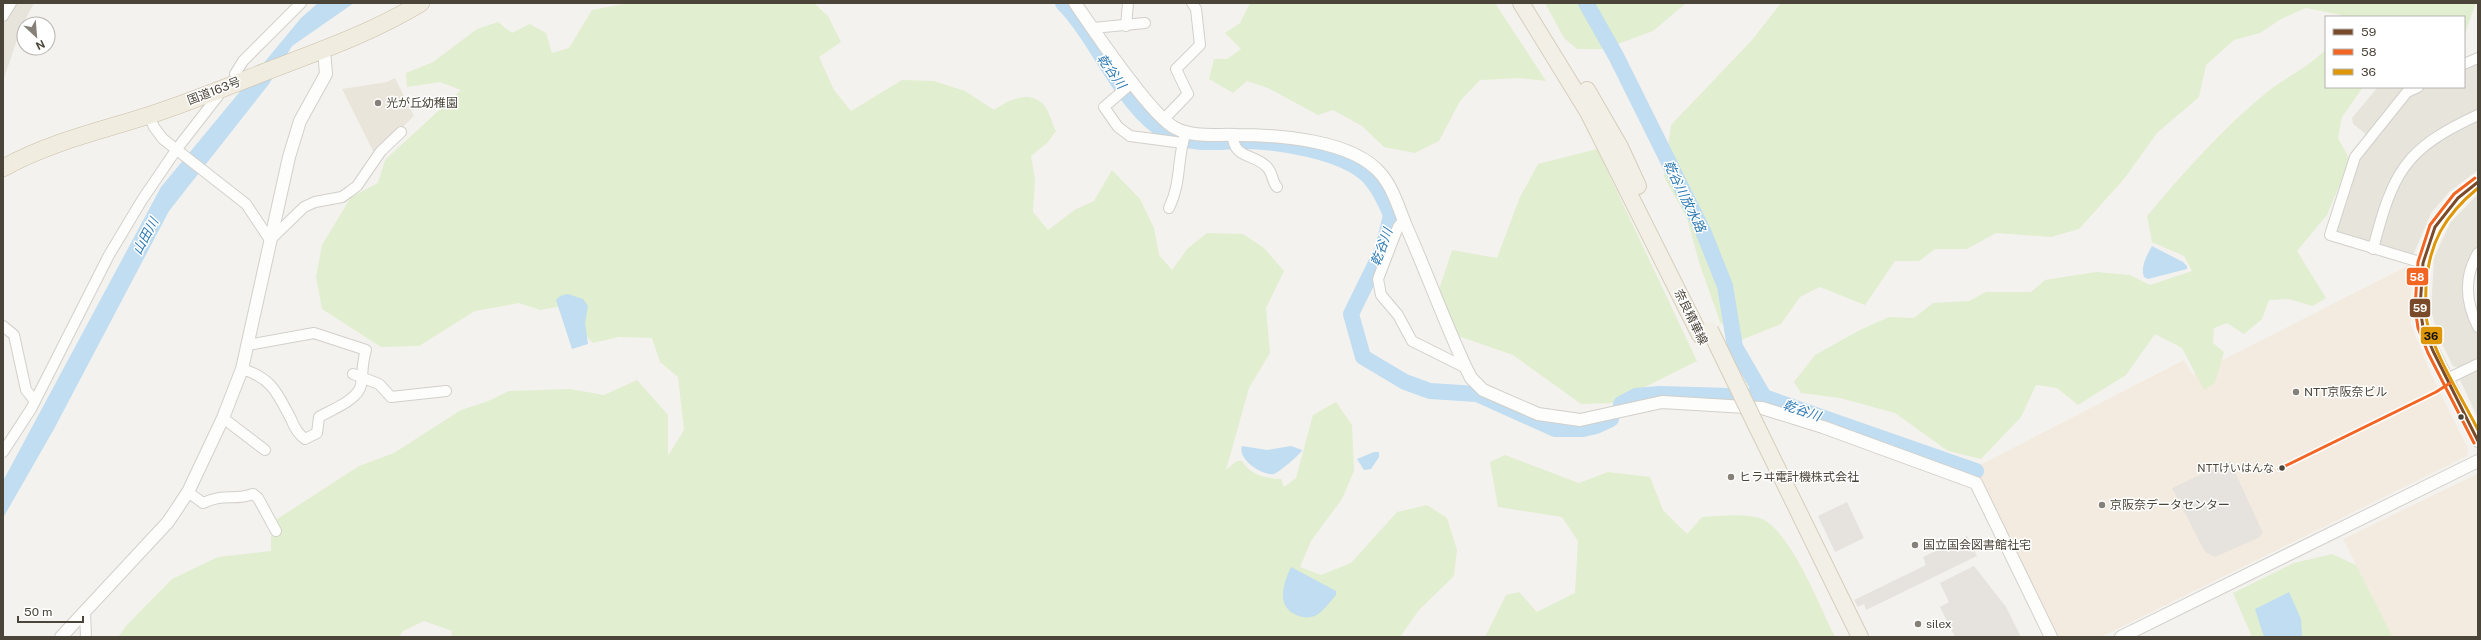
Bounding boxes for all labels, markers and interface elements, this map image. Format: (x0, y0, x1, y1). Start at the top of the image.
north arrow (16, 16, 56, 56)
legend (2325, 16, 2465, 88)
text: 59 (2361, 25, 2376, 39)
text: N (34, 38, 47, 52)
text: 58 (2361, 45, 2377, 59)
water label: 乾谷川 (1094, 51, 1130, 93)
text: 36 (2361, 65, 2376, 79)
street label: 国道163号 (185, 74, 243, 108)
place label: 光が丘幼稚園 (386, 96, 458, 110)
marker: 光が丘幼稚園 (373, 98, 383, 108)
water label: 乾谷川放水路 (1661, 158, 1709, 235)
water label: 山田川 (130, 214, 162, 257)
water label: 乾谷川 (1368, 224, 1396, 268)
line badge: 58 (2406, 267, 2429, 286)
text: 58 (2410, 271, 2424, 283)
street label: 奈良精華線 (1672, 287, 1710, 347)
line badge: 59 (2409, 298, 2431, 318)
text: 59 (2413, 302, 2427, 314)
line badge: 36 (2420, 326, 2443, 345)
text: 36 (2424, 330, 2438, 342)
place label: NTT京阪奈ビル (2304, 385, 2388, 399)
marker: NTT京阪奈ビル (2291, 387, 2301, 397)
water label: 乾谷川 (1781, 397, 1825, 425)
unlabelled marker (2456, 412, 2466, 422)
place label: NTTけいはんな (2197, 462, 2274, 474)
marker: NTTけいはんな (2277, 463, 2287, 473)
place label: ヒラヰ電計機株式会社 (1739, 470, 1859, 484)
marker: ヒラヰ電計機株式会社 (1726, 472, 1736, 482)
place label: 京阪奈データセンター (2110, 498, 2230, 512)
marker: 京阪奈データセンター (2097, 500, 2107, 510)
place label: 国立国会図書館社宅 (1923, 538, 2031, 552)
marker: 国立国会図書館社宅 (1910, 540, 1920, 550)
scale bar (18, 598, 83, 624)
text: 50 m (24, 605, 52, 619)
place label: silex (1926, 617, 1952, 631)
marker: silex (1913, 619, 1923, 629)

